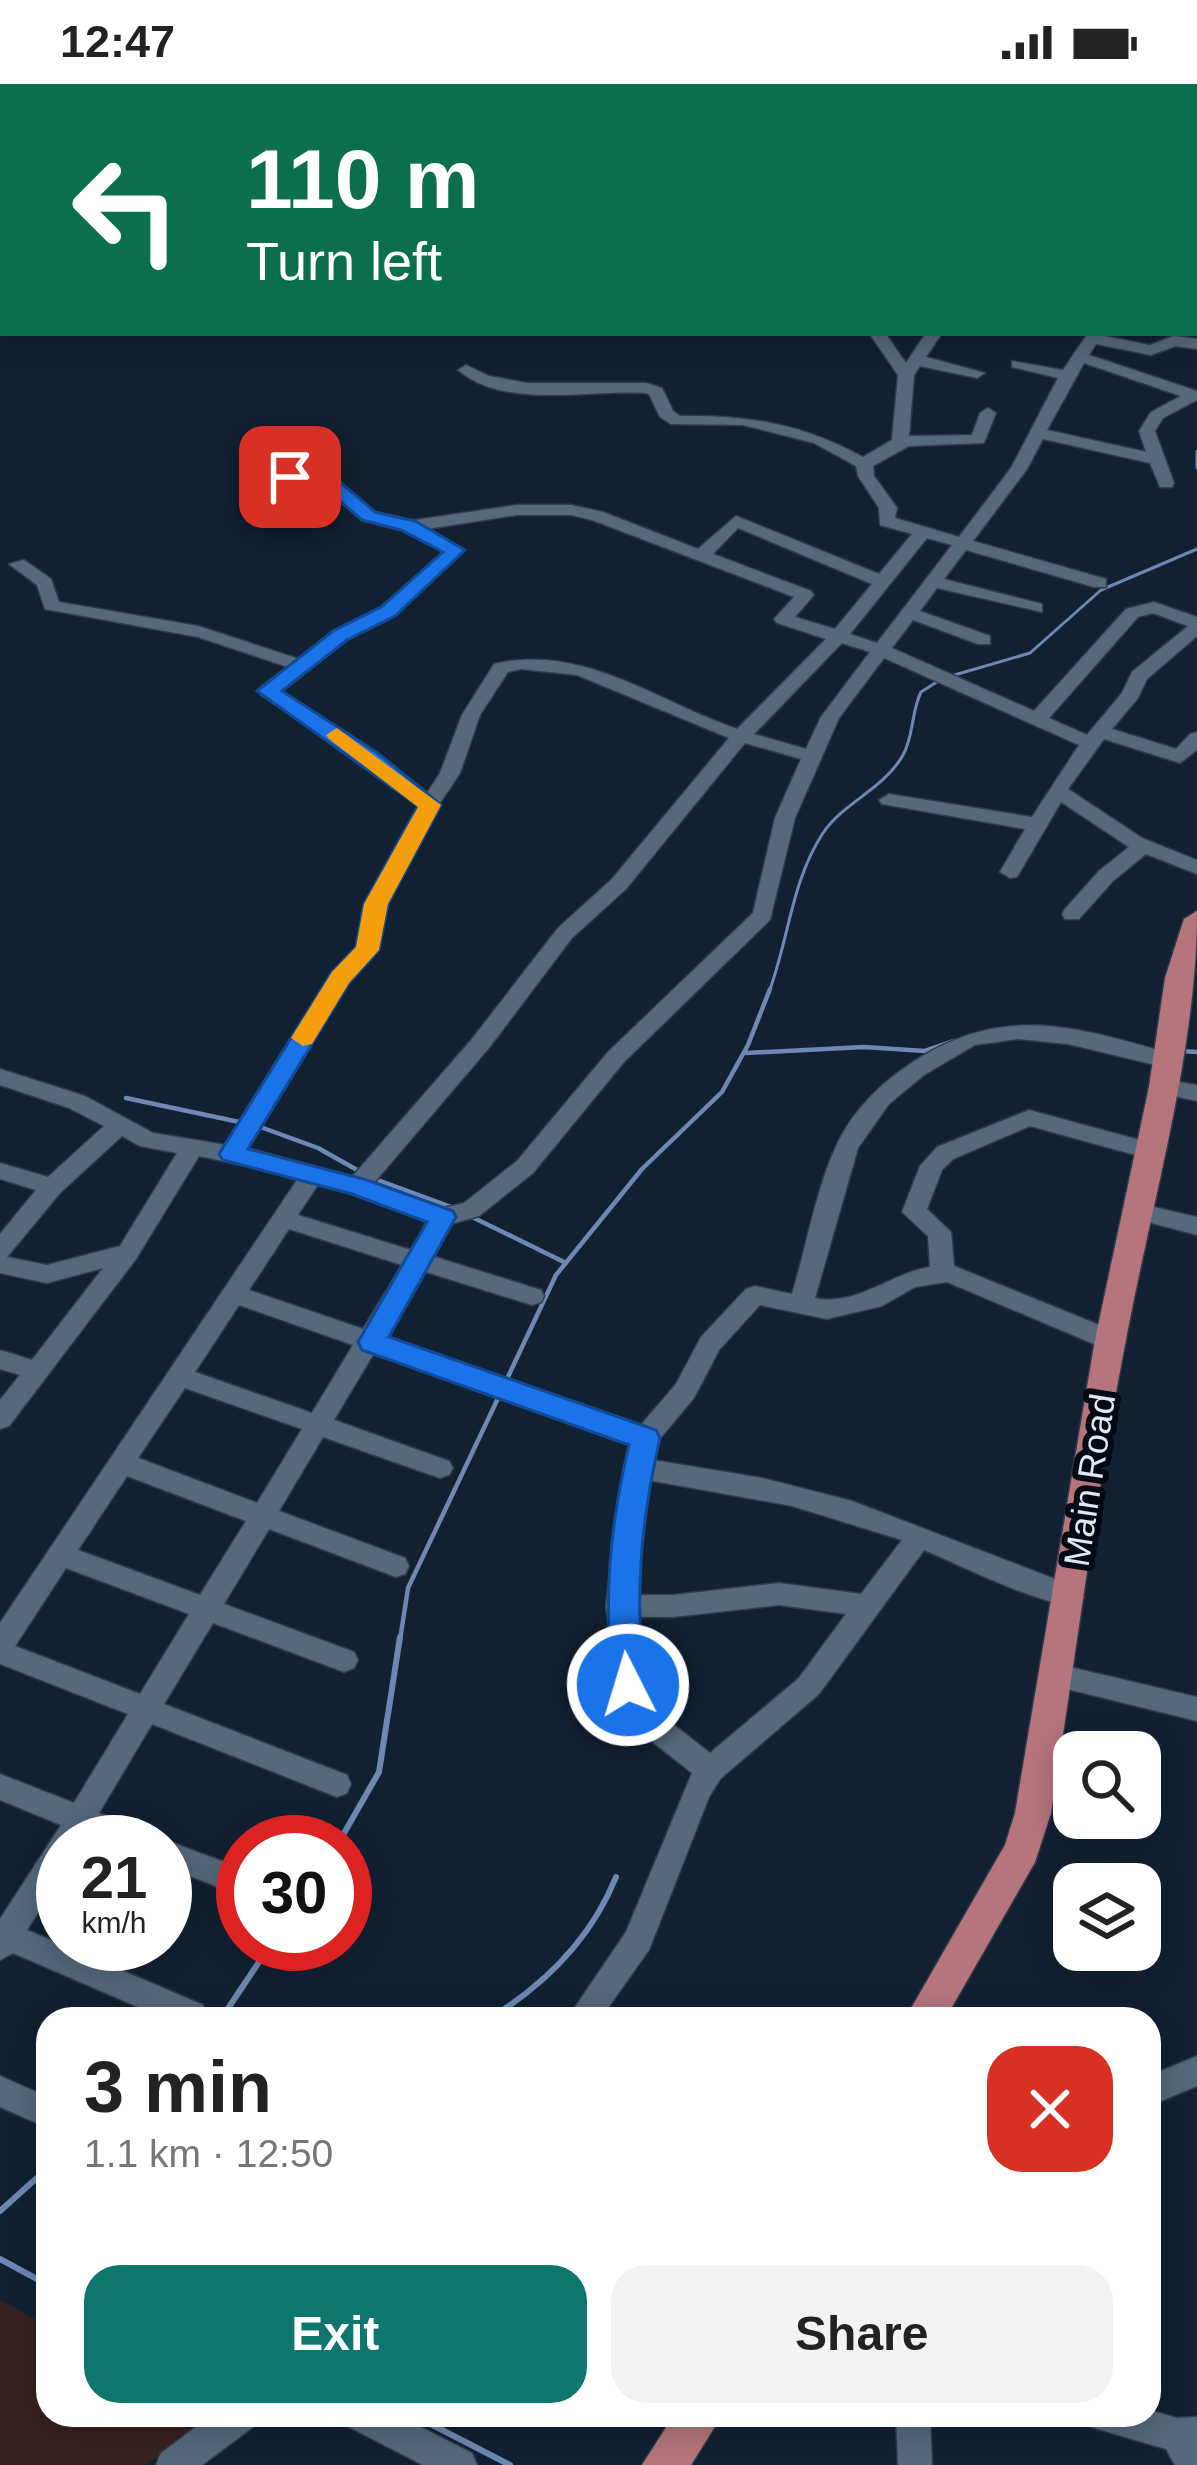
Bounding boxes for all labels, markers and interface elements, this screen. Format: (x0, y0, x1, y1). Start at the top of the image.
text: 12:47 (60, 16, 175, 67)
icon: left (48, 132, 204, 288)
text: 110 m (246, 132, 480, 226)
text: Turn left (246, 231, 442, 291)
pin (239, 426, 341, 528)
icon: arrive (257, 444, 323, 510)
street label: Main Road (1056, 1391, 1123, 1569)
position arrow (565, 1622, 691, 1748)
map controls (1053, 1731, 1161, 1971)
button: search (1053, 1731, 1161, 1839)
speed limit sign: 30 (216, 1815, 372, 1971)
text: 21 (81, 1844, 147, 1911)
button: layers (1053, 1863, 1161, 1971)
text: km/h (81, 1906, 147, 1939)
button: close (987, 2046, 1113, 2172)
text: 3 min (84, 2047, 272, 2127)
text: 1.1 km · 12:50 (84, 2132, 333, 2175)
button: Exit (84, 2265, 587, 2403)
button: Share (611, 2265, 1113, 2403)

